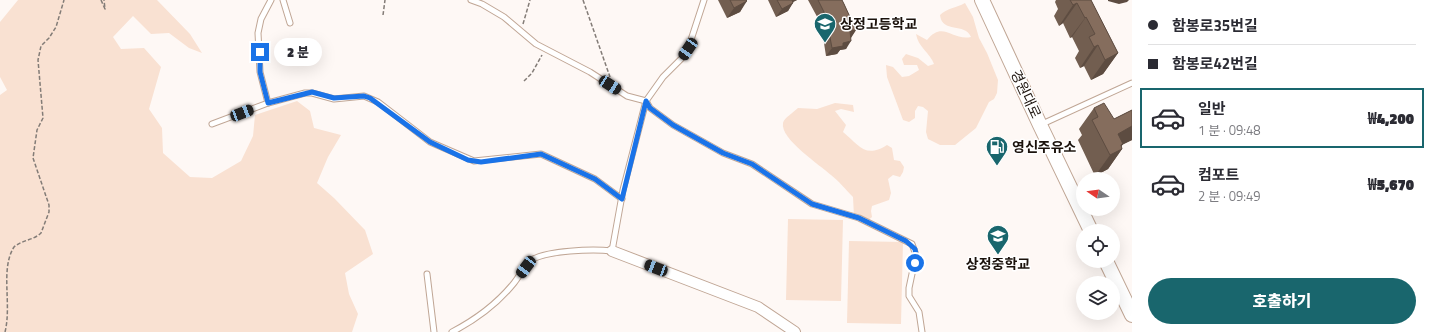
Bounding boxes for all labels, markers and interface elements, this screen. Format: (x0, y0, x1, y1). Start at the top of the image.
school or university icon: 상정고등학교 (812, 11, 838, 44)
place label: 상정고등학교 (840, 13, 917, 34)
text: 함봉로35번길 (1172, 14, 1258, 37)
car (676, 36, 700, 62)
callout: 2 분 (274, 38, 322, 66)
text: 2 분 (287, 42, 309, 62)
route end (251, 43, 269, 61)
text: 함봉로42번길 (1172, 52, 1258, 75)
street label: 경원대로 (1006, 66, 1047, 122)
car (597, 73, 623, 97)
text: 일반 (1198, 97, 1226, 120)
icon: car (1150, 100, 1186, 136)
car (229, 103, 255, 123)
text: ₩4,200 (1368, 107, 1414, 130)
text: 1 분 · 09:48 (1198, 120, 1261, 140)
fuel station icon: 영신주유소 (984, 134, 1010, 167)
place label: 영신주유소 (1012, 136, 1077, 157)
text: 컴포트 (1198, 163, 1239, 186)
icon: car (1150, 166, 1186, 202)
north arrow (1076, 172, 1120, 216)
map controls (1076, 172, 1120, 320)
text: ₩5,670 (1368, 173, 1414, 196)
text: 2 분 · 09:49 (1198, 186, 1261, 206)
school or university icon: 상정중학교 (985, 223, 1011, 256)
button: locate (1076, 224, 1120, 268)
place label: 상정중학교 (966, 253, 1030, 274)
car (514, 254, 538, 280)
route start (906, 254, 924, 272)
car (643, 258, 669, 278)
button: layers (1076, 276, 1120, 320)
button: 호출하기 (1148, 278, 1416, 324)

